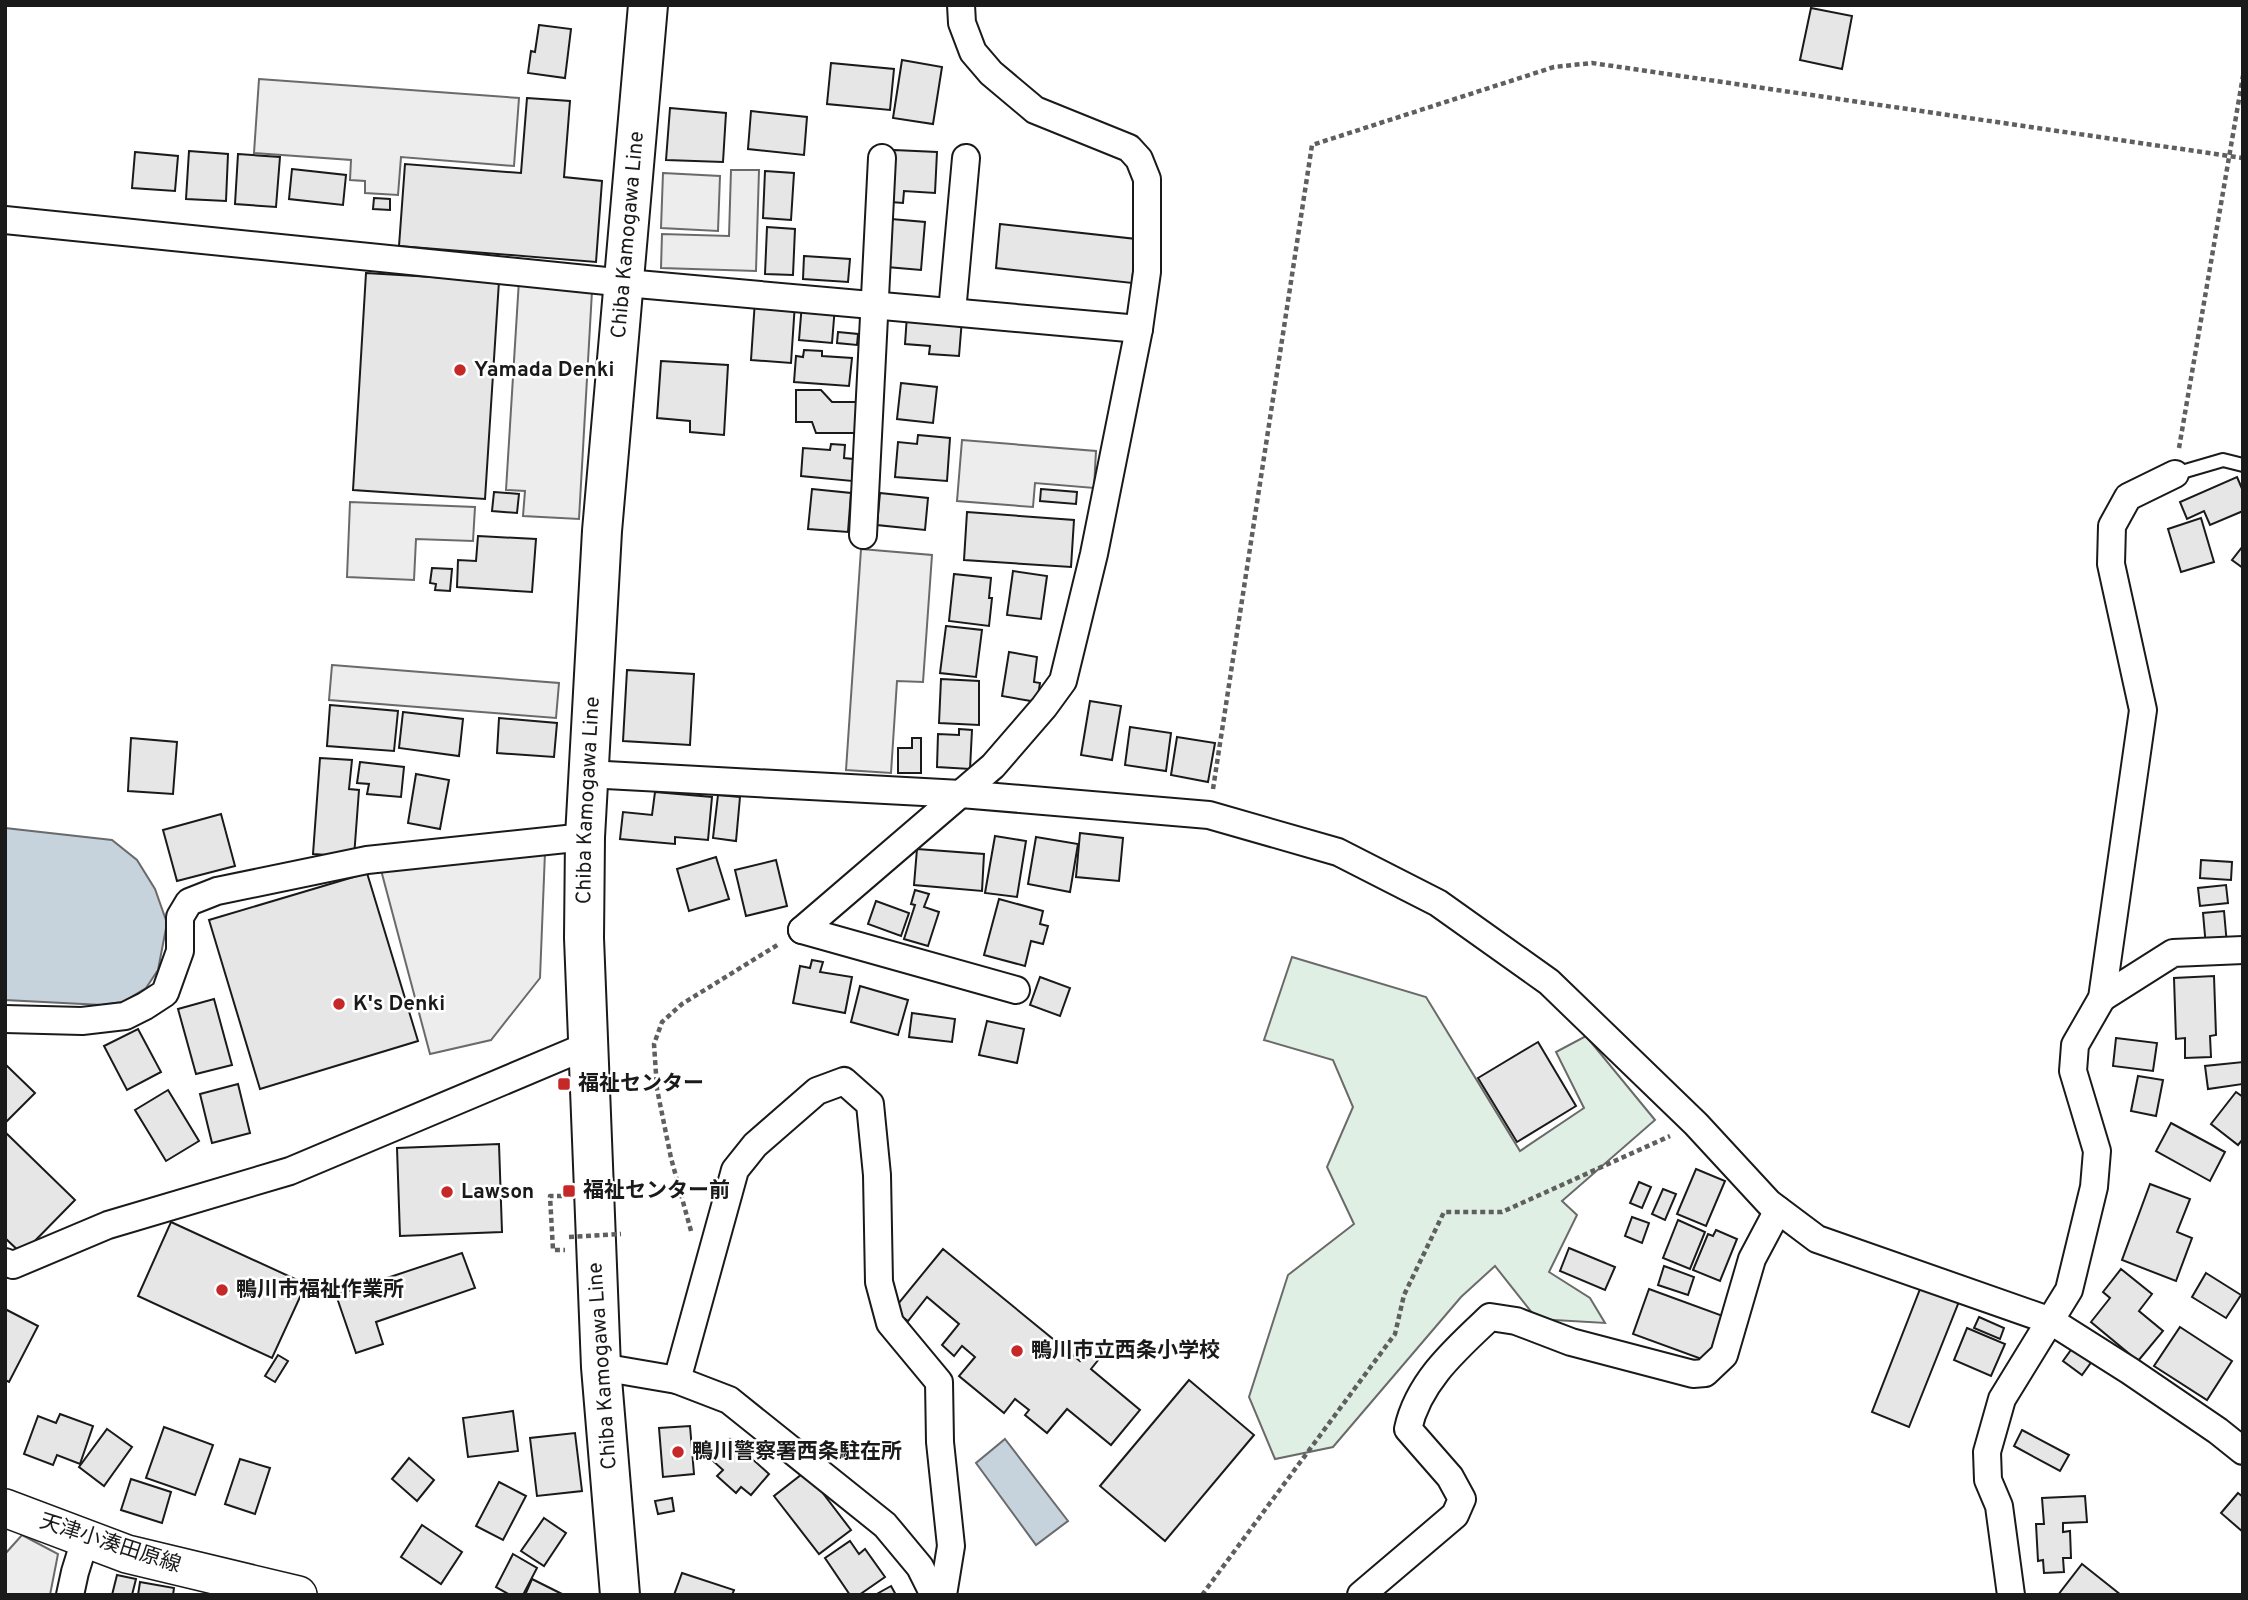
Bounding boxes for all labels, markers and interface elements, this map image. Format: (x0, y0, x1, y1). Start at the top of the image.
street label: Chiba Kamogawa Line (605, 130, 650, 340)
place label: Yamada Denki (474, 357, 614, 384)
marker: Yamada Denki (452, 362, 468, 378)
street label: Chiba Kamogawa Line (571, 696, 606, 904)
place label: K's Denki (353, 991, 445, 1018)
marker: K's Denki (331, 996, 347, 1012)
place label: 福祉センター (578, 1071, 704, 1098)
marker: 福祉センター (556, 1076, 572, 1092)
place label: 福祉センター前 (583, 1178, 730, 1205)
place label: Lawson (461, 1179, 534, 1206)
marker: 福祉センター前 (561, 1183, 577, 1199)
marker: Lawson (439, 1184, 455, 1200)
street label: Chiba Kamogawa Line (582, 1261, 624, 1471)
place label: 鴨川市福祉作業所 (236, 1277, 404, 1304)
marker: 鴨川市福祉作業所 (214, 1282, 230, 1298)
place label: 鴨川市立西条小学校 (1031, 1338, 1220, 1365)
marker: 鴨川市立西条小学校 (1009, 1343, 1025, 1359)
place label: 鴨川警察署西条駐在所 (692, 1439, 902, 1466)
marker: 鴨川警察署西条駐在所 (670, 1444, 686, 1460)
street label: 天津小湊田原線 (36, 1508, 184, 1580)

